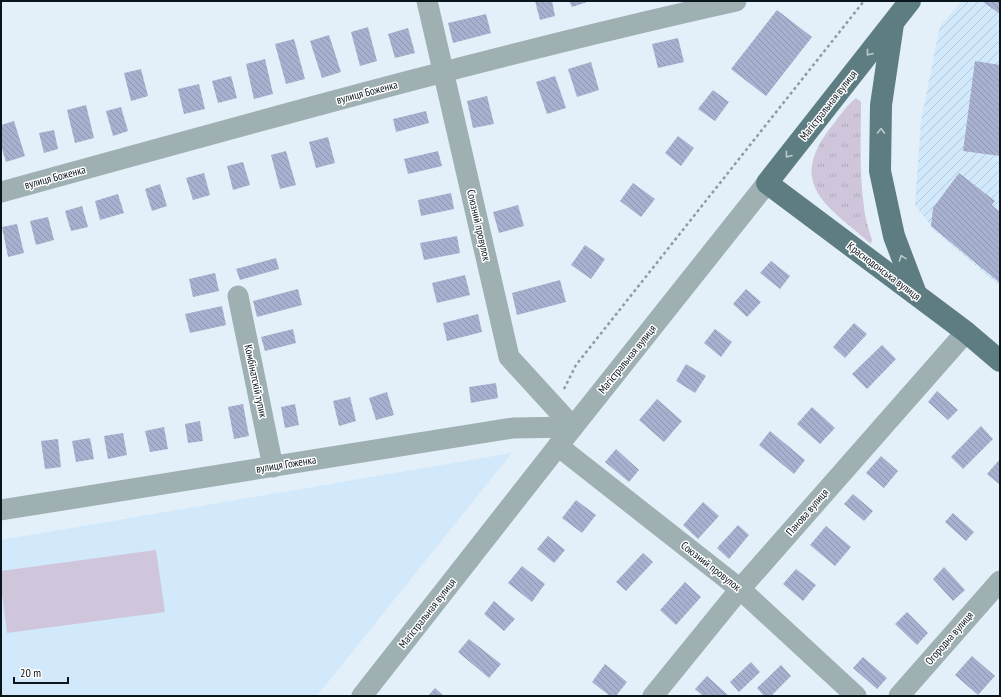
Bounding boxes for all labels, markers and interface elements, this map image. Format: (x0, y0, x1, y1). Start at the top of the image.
one-way arrow (866, 49, 873, 56)
street label: Магістральная вулиця (796, 67, 860, 143)
street label: вулиця Боженка (335, 77, 399, 107)
one-way arrow (877, 128, 885, 134)
one-way arrow (786, 151, 793, 158)
street label: вулиця Боженка (23, 162, 87, 192)
street label: Союзний провулок (464, 188, 494, 263)
street label: Краснодонська вулиця (845, 239, 923, 303)
one-way arrow (898, 254, 907, 261)
street label: Магістральная вулиця (595, 322, 659, 396)
street label: Комбінатскій тупик (241, 343, 271, 420)
street label: вулиця Гоженка (255, 452, 317, 476)
street label: Панова вулиця (783, 486, 831, 538)
street label: Союзний провулок (678, 538, 745, 594)
street label: Магістральная вулиця (395, 575, 459, 651)
street label: Огородна вулиця (922, 608, 976, 668)
scale bar (14, 659, 68, 685)
text: 20 m (20, 665, 41, 680)

